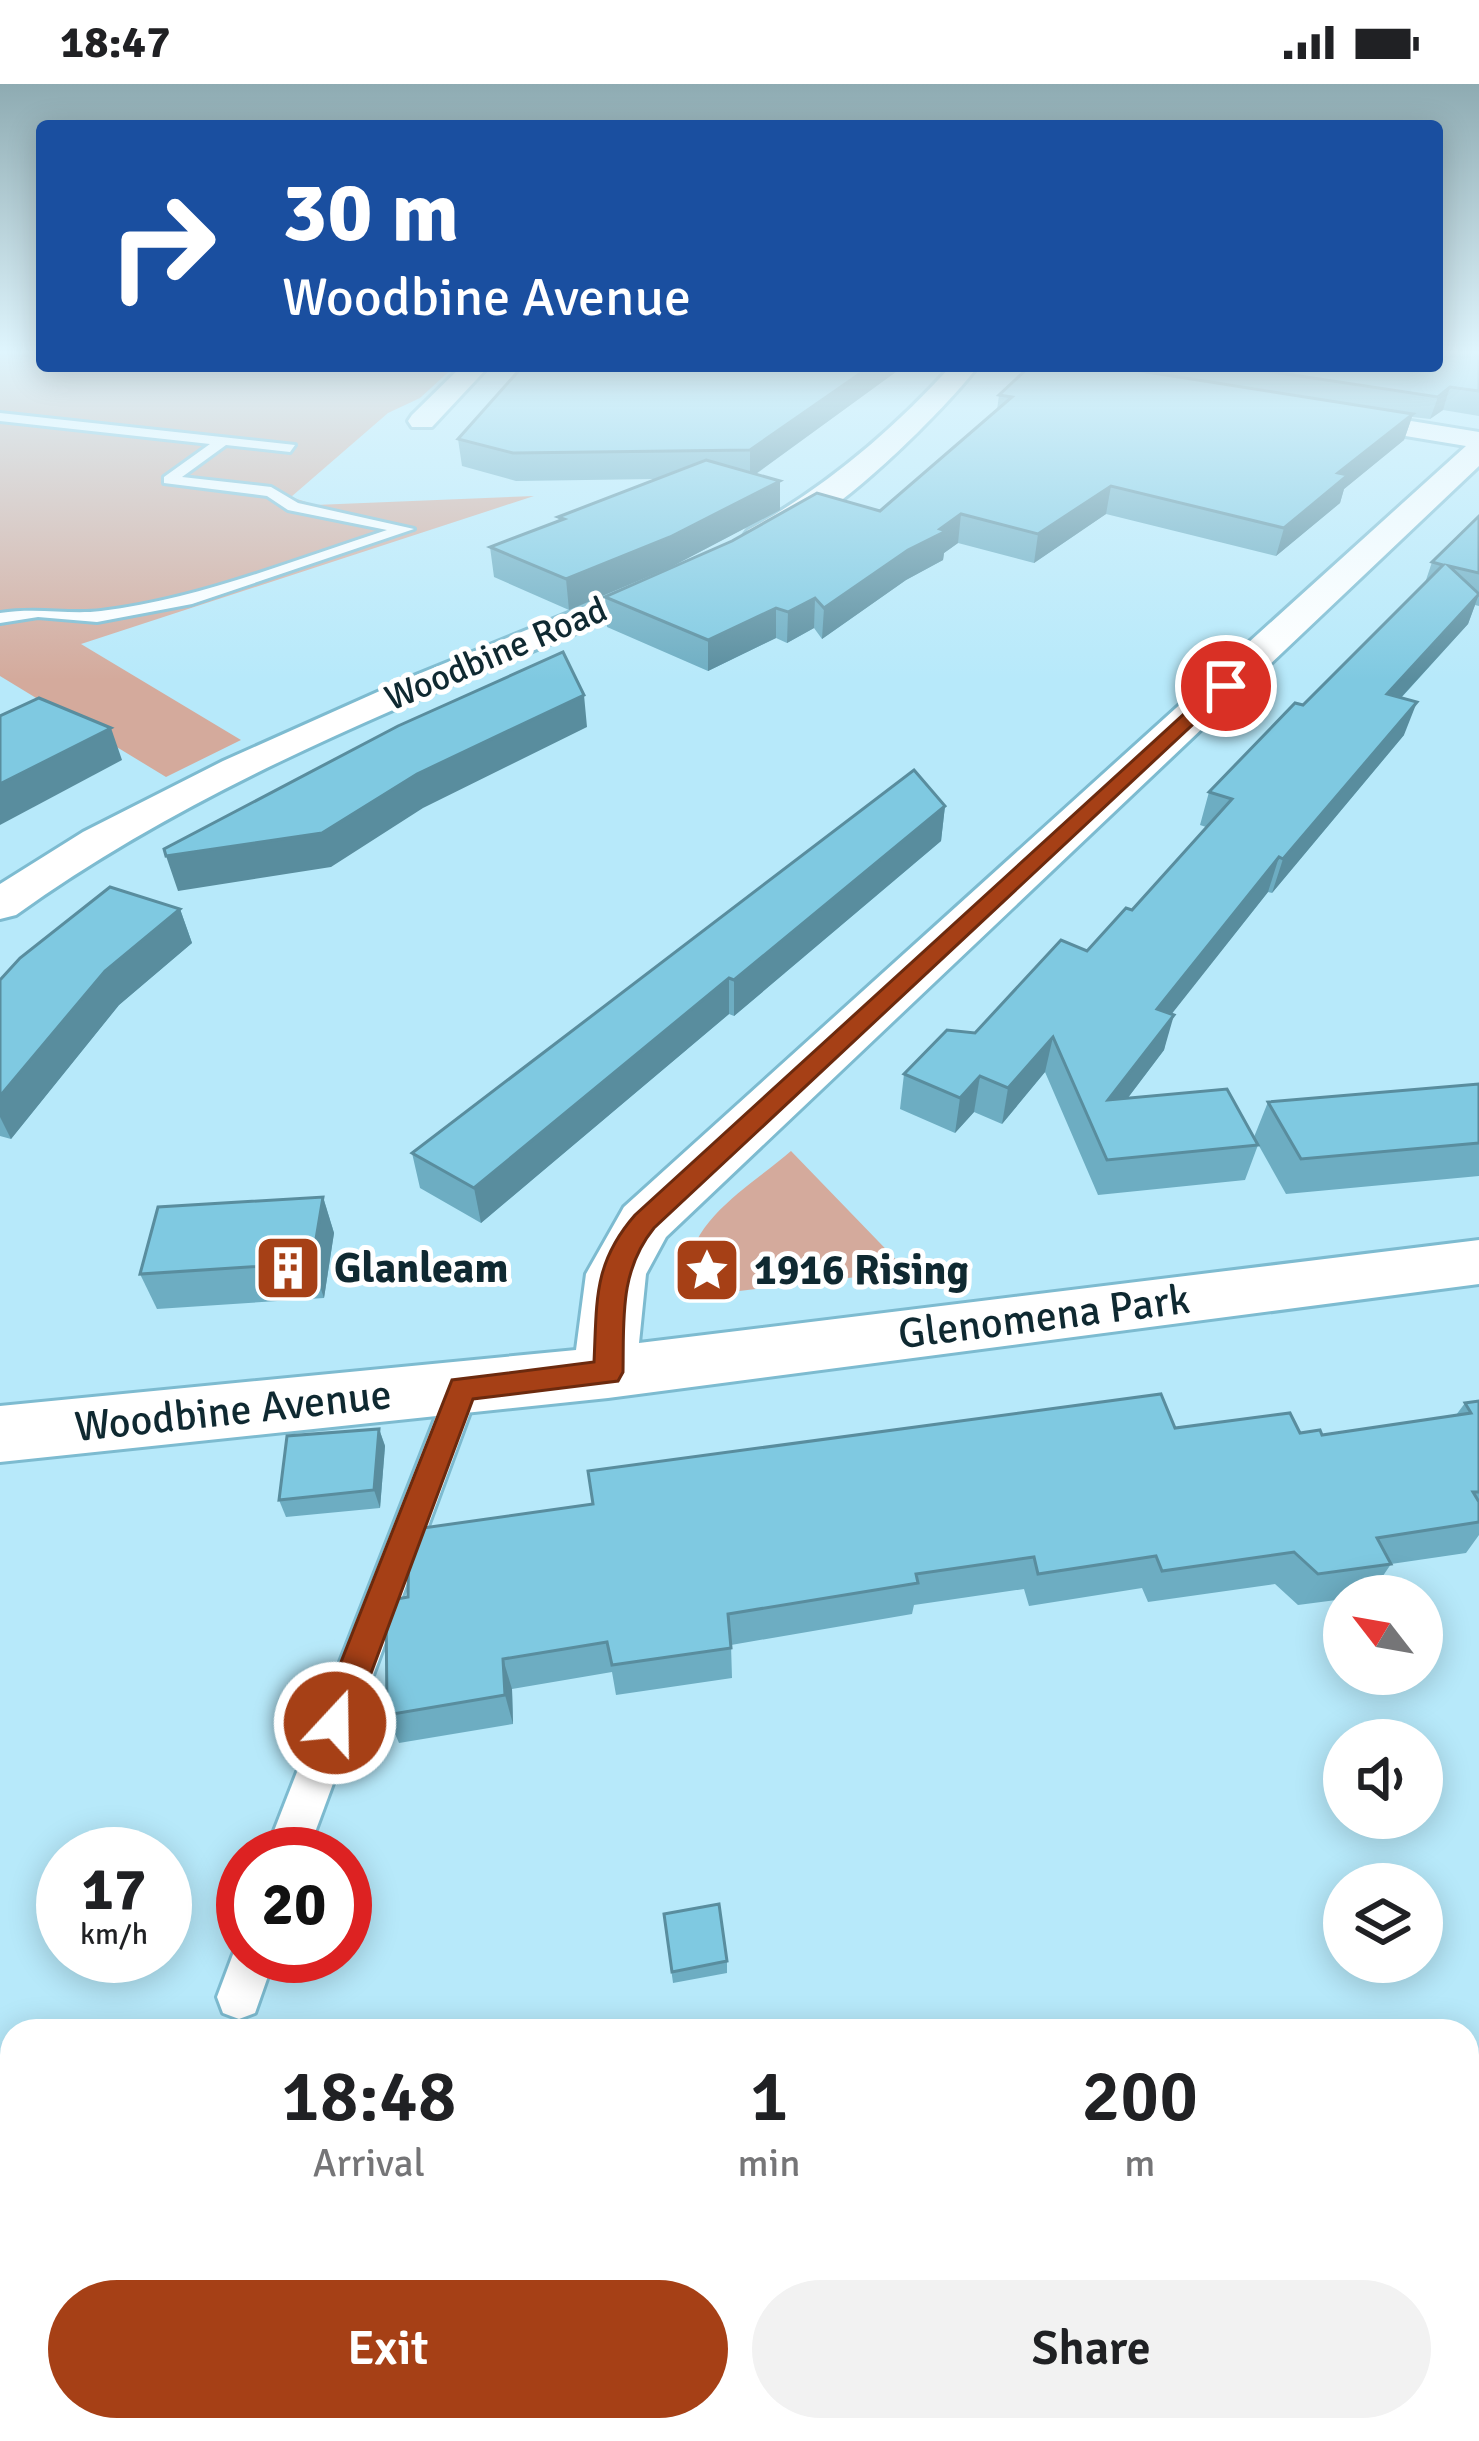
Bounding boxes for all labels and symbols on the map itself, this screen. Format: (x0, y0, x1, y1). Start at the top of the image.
street label: Woodbine Road (378, 587, 614, 721)
pin (1175, 635, 1277, 737)
building icon: Glanleam (253, 1233, 323, 1303)
place icon: 1916 Rising (672, 1235, 742, 1305)
place label: Glanleam (334, 1243, 508, 1294)
place label: 1916 Rising (754, 1245, 969, 1296)
street label: Glenomena Park (895, 1274, 1193, 1360)
street label: Woodbine Avenue (72, 1369, 394, 1453)
north arrow (1323, 1575, 1443, 1695)
position arrow (272, 1660, 398, 1786)
speed limit sign: 20 (216, 1827, 372, 1983)

